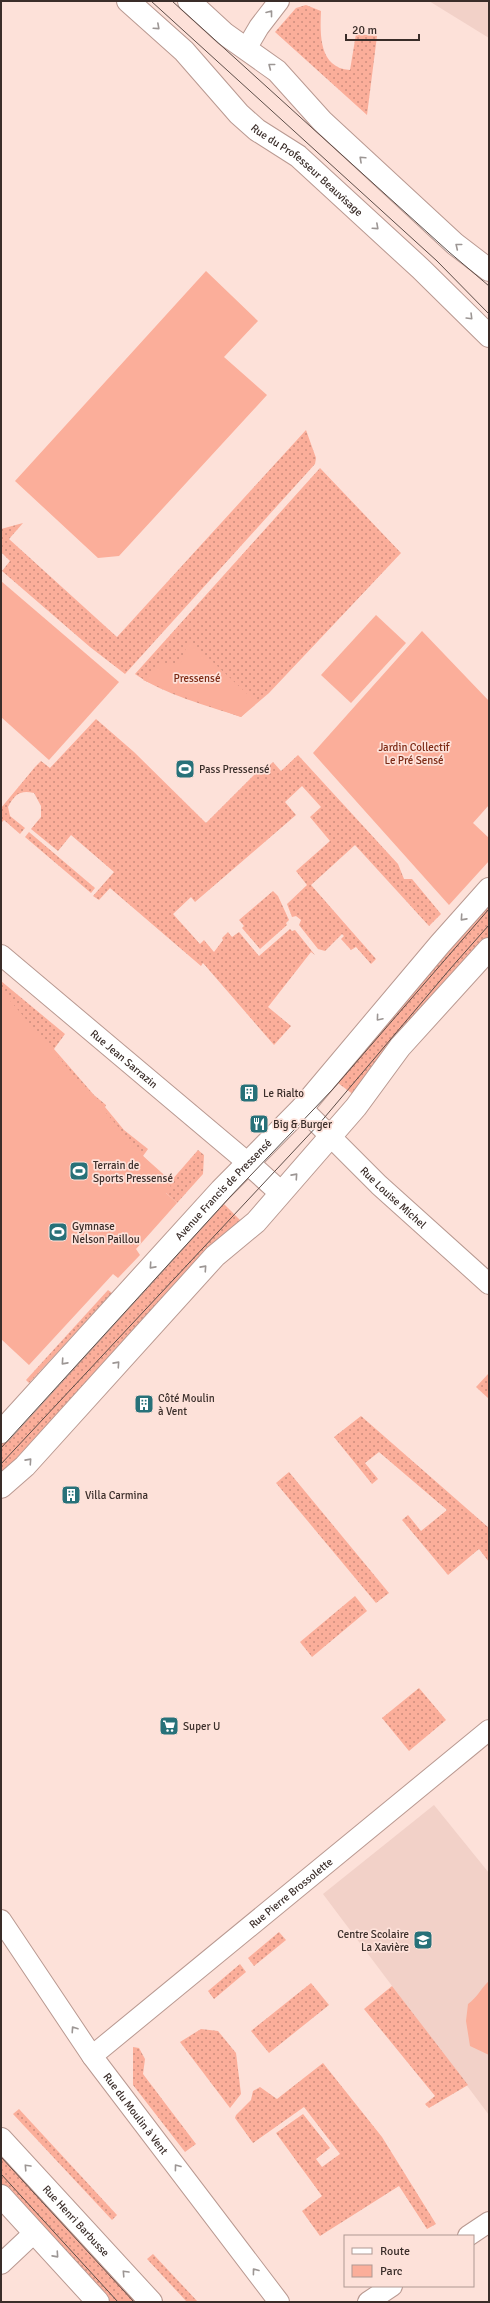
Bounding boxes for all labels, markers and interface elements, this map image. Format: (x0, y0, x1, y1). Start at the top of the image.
one-way arrow (265, 11, 272, 18)
scale bar (346, 16, 419, 42)
one-way arrow (152, 22, 159, 29)
text: 20 m (352, 23, 377, 38)
one-way arrow (269, 64, 276, 71)
street label: Rue du Professeur Beauvisage (248, 121, 366, 219)
one-way arrow (359, 156, 367, 163)
one-way arrow (371, 222, 379, 230)
one-way arrow (456, 244, 463, 251)
one-way arrow (465, 312, 473, 320)
park label: Pressensé (174, 672, 220, 685)
park label: Jardin Collectif Le Pré Sensé (378, 741, 451, 767)
sports icon: Pass Pressensé (174, 758, 196, 780)
place label: Pass Pressensé (199, 763, 270, 776)
one-way arrow (461, 914, 468, 921)
one-way arrow (377, 1013, 384, 1020)
street label: Rue Jean Sarrazin (88, 1027, 160, 1091)
building icon: Le Rialto (238, 1082, 260, 1104)
place label: Le Rialto (263, 1087, 304, 1100)
restaurant icon: Big & Burger (248, 1113, 270, 1135)
place label: Big & Burger (273, 1118, 332, 1131)
street label: Avenue Francis de Pressensé (172, 1136, 274, 1243)
place label: Terrain de Sports Pressensé (93, 1159, 173, 1185)
sports icon: Terrain de Sports Pressensé (68, 1160, 90, 1182)
street label: Rue Louise Michel (358, 1164, 429, 1231)
one-way arrow (290, 1173, 297, 1180)
place label: Gymnase Nelson Paillou (72, 1220, 140, 1246)
sports icon: Gymnase Nelson Paillou (47, 1221, 69, 1243)
one-way arrow (149, 1261, 157, 1269)
one-way arrow (199, 1265, 207, 1273)
one-way arrow (62, 1357, 69, 1365)
one-way arrow (112, 1361, 119, 1369)
place label: Côté Moulin à Vent (158, 1392, 215, 1418)
building icon: Côté Moulin à Vent (133, 1393, 155, 1415)
one-way arrow (25, 1458, 32, 1465)
building icon: Villa Carmina (60, 1484, 82, 1506)
place label: Villa Carmina (85, 1489, 149, 1502)
supermarket icon: Super U (158, 1715, 180, 1737)
place label: Super U (183, 1720, 220, 1733)
street label: Rue Pierre Brossolette (246, 1855, 335, 1931)
place label: Centre Scolaire La Xavière (337, 1928, 409, 1954)
school or university icon: Centre Scolaire La Xavière (412, 1929, 434, 1951)
one-way arrow (72, 2027, 79, 2034)
street label: Rue du Moulin à Vent (101, 2070, 171, 2157)
one-way arrow (25, 2165, 32, 2172)
one-way arrow (174, 2165, 181, 2172)
street label: Rue Henri Barbusse (40, 2182, 112, 2259)
legend (344, 2235, 474, 2287)
text: Route (380, 2244, 410, 2259)
one-way arrow (51, 2251, 58, 2258)
text: Parc (380, 2264, 403, 2279)
one-way arrow (253, 2268, 260, 2275)
one-way arrow (122, 2270, 130, 2278)

